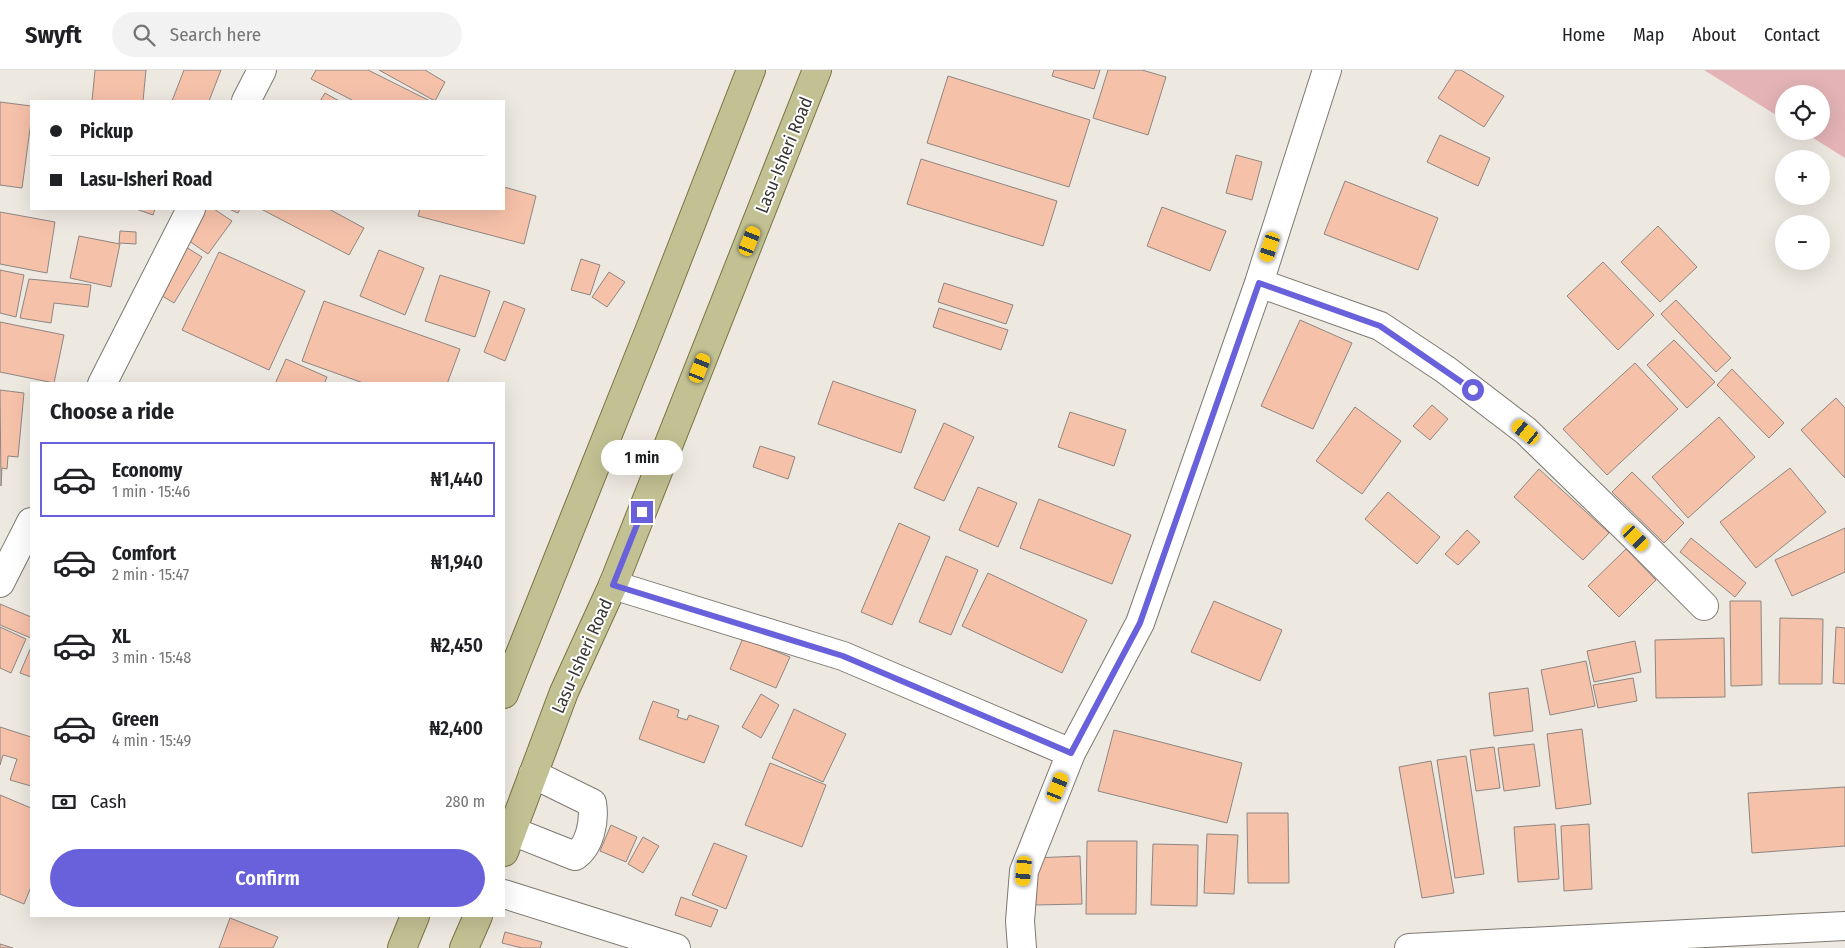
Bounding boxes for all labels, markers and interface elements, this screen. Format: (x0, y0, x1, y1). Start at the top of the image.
search box (112, 12, 462, 57)
text: Swyft (25, 21, 82, 49)
icon: search (130, 21, 158, 49)
text: Search here (170, 23, 261, 46)
text: Home (1562, 24, 1605, 46)
text: Map (1633, 24, 1664, 46)
text: About (1692, 24, 1736, 46)
text: Contact (1764, 24, 1820, 46)
map controls (1775, 85, 1830, 270)
button: locate (1775, 85, 1830, 140)
street label: Lasu-Isheri Road (751, 94, 817, 216)
text: Pickup (80, 120, 133, 143)
button: + (1775, 150, 1830, 205)
text: Lasu-Isheri Road (80, 168, 212, 191)
button: − (1775, 215, 1830, 270)
car (737, 224, 762, 258)
car (1258, 230, 1281, 264)
car (687, 351, 712, 385)
route start (1462, 379, 1484, 401)
text: Choose a ride (50, 398, 174, 425)
car (1509, 417, 1542, 447)
callout: 1 min (601, 440, 683, 474)
text: 1 min (625, 448, 659, 467)
icon: car (52, 457, 97, 502)
text: Economy (112, 459, 182, 482)
text: ₦1,440 (431, 468, 483, 491)
text: 1 min · 15:46 (112, 482, 190, 501)
route end (631, 501, 653, 523)
car (1620, 522, 1651, 554)
icon: car (52, 540, 97, 585)
text: Comfort (112, 542, 176, 565)
text: ₦1,940 (431, 551, 483, 574)
text: 2 min · 15:47 (112, 565, 189, 584)
street label: Lasu-Isheri Road (547, 595, 617, 717)
icon: car (52, 623, 97, 668)
text: XL (112, 625, 131, 648)
text: ₦2,450 (430, 634, 483, 657)
text: 3 min · 15:48 (112, 648, 191, 667)
icon: car (52, 706, 97, 751)
text: Green (112, 708, 159, 731)
text: ₦2,400 (429, 717, 483, 740)
text: 4 min · 15:49 (112, 731, 191, 750)
car (1045, 770, 1070, 804)
icon: cash (50, 788, 78, 816)
text: Cash (90, 790, 127, 813)
text: 280 m (446, 792, 485, 811)
button: Confirm (50, 849, 485, 907)
car (1015, 855, 1032, 887)

